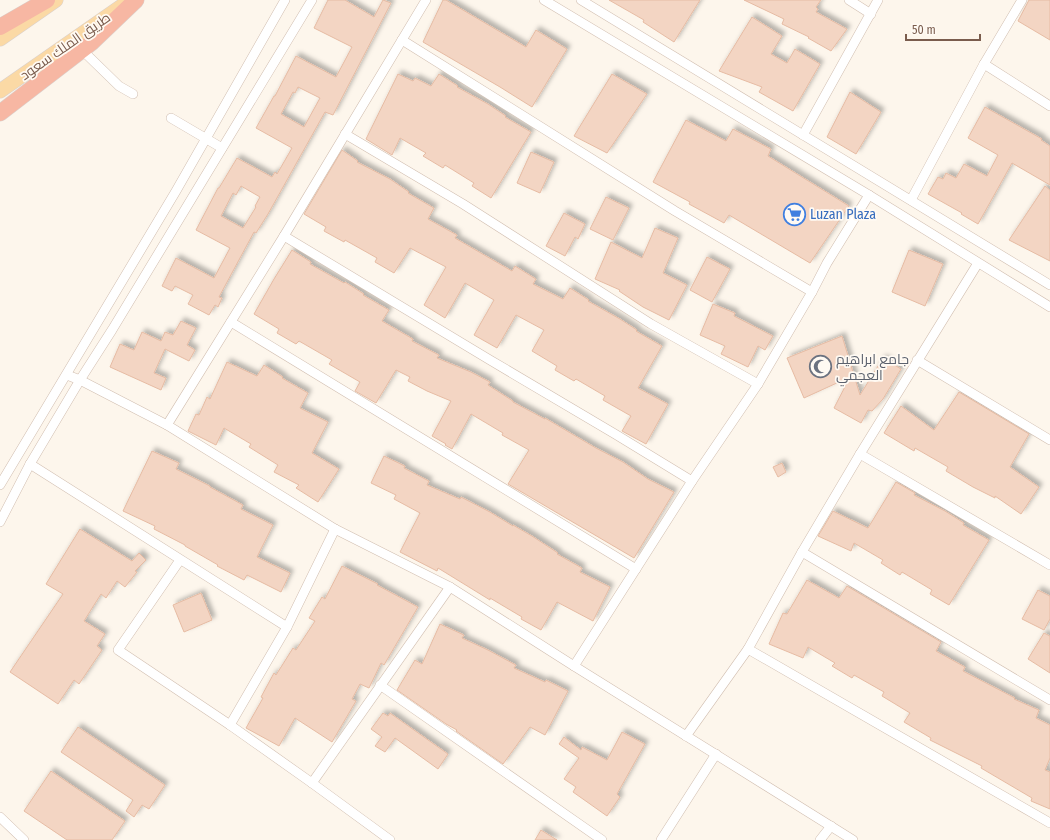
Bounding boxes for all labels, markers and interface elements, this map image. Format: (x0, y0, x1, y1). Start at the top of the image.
street label: طريق الملك سعود (17, 9, 114, 84)
scale bar (906, 16, 980, 42)
text: 50 m (912, 23, 936, 37)
supermarket icon: Luzan Plaza (782, 201, 808, 227)
place label: Luzan Plaza (810, 206, 876, 223)
place label: جامع ابراهيم العجمي (836, 351, 909, 387)
mosque icon: جامع ابراهيم العجمي (808, 354, 834, 380)

